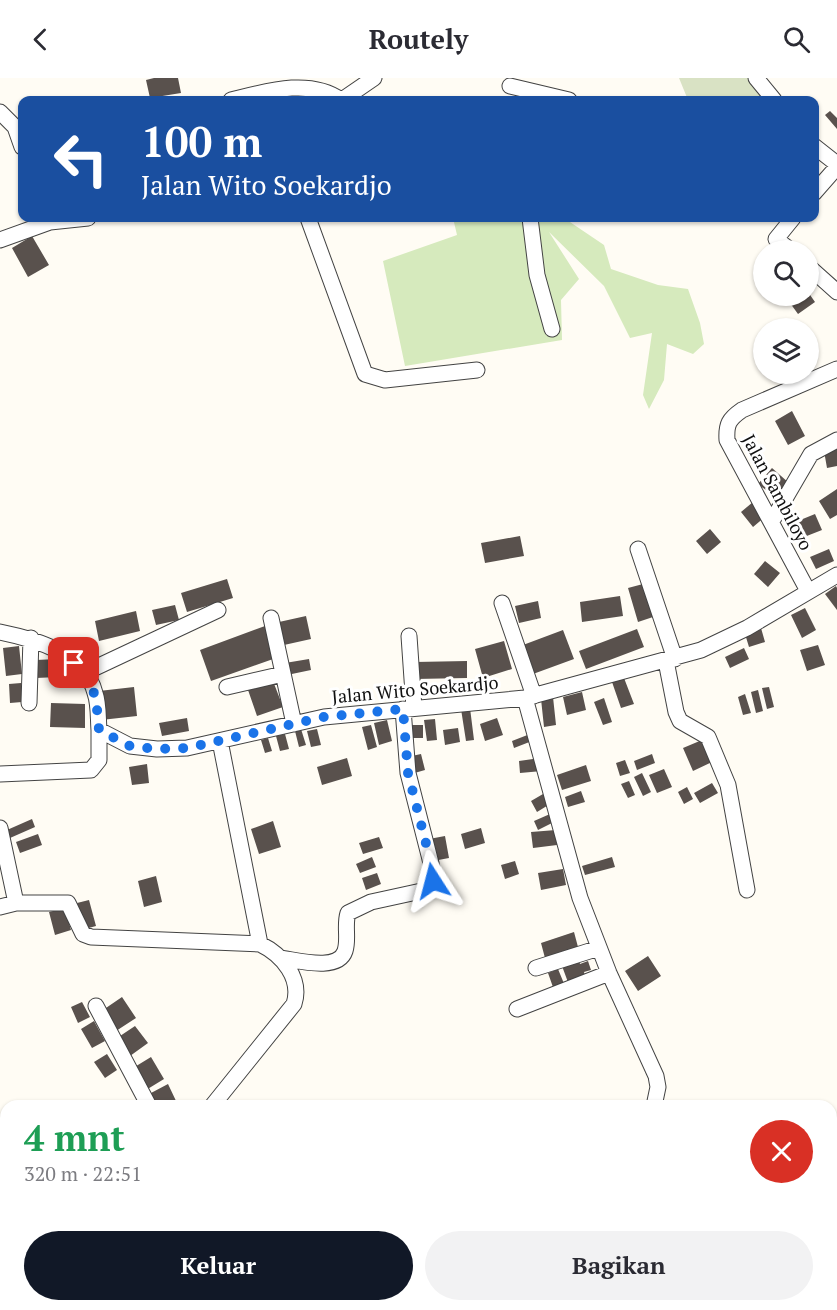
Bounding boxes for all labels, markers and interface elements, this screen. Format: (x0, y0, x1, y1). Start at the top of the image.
text: Routely (369, 21, 468, 57)
icon: back (24, 23, 57, 56)
icon: search (780, 23, 813, 56)
text: 100 m (141, 113, 262, 169)
icon: left (42, 120, 120, 198)
text: Jalan Wito Soekardjo (141, 167, 392, 203)
map controls (753, 240, 819, 384)
button: search (753, 240, 819, 306)
button: layers (753, 318, 819, 384)
street label: Jalan Sambiloyo (737, 430, 819, 554)
pin (48, 637, 99, 688)
icon: arrive (57, 646, 90, 679)
street label: Jalan Wito Soekardjo (331, 670, 499, 708)
position arrow (401, 849, 465, 913)
text: 4 mnt (24, 1114, 125, 1161)
button: close (750, 1120, 813, 1183)
text: 320 m · 22:51 (24, 1160, 142, 1187)
button: Keluar (24, 1231, 413, 1300)
button: Bagikan (425, 1231, 813, 1300)

